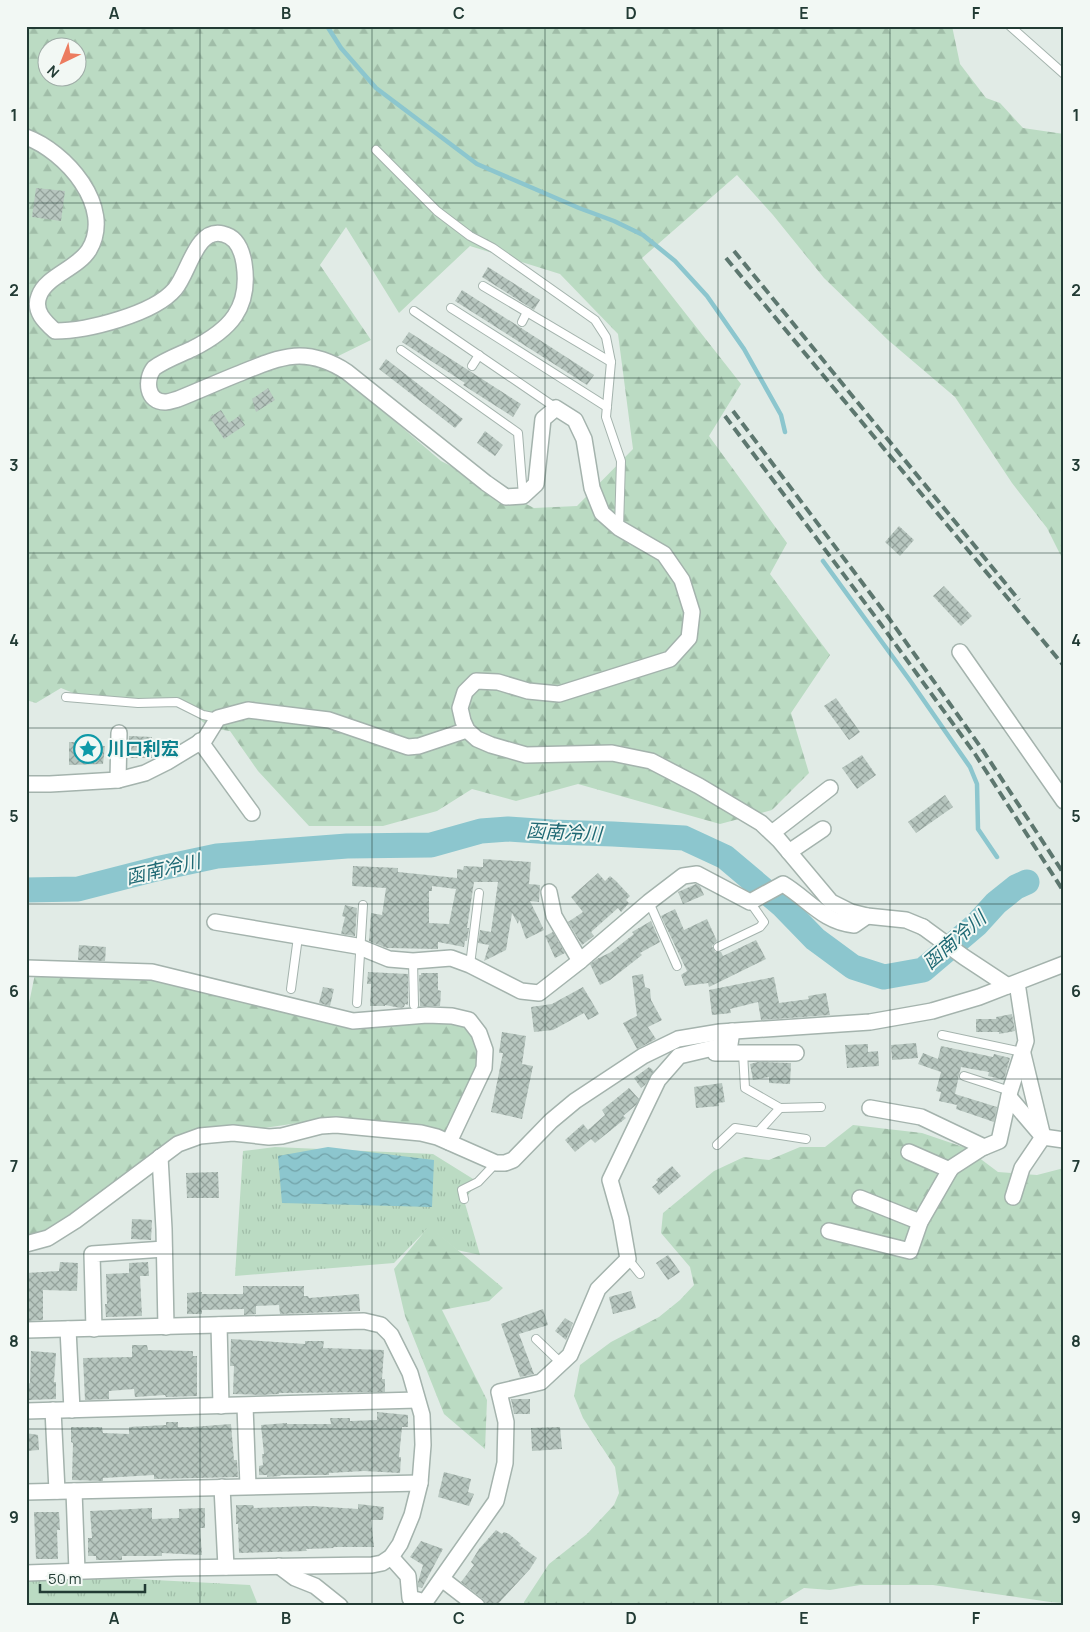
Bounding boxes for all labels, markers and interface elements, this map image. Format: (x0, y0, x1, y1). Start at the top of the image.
text: A (109, 2, 120, 24)
text: B (281, 2, 291, 24)
text: C (453, 2, 465, 24)
text: D (625, 2, 637, 24)
text: E (799, 2, 809, 24)
text: F (972, 2, 981, 24)
north arrow (38, 38, 88, 88)
text: N (43, 61, 63, 82)
text: 1 (10, 104, 18, 126)
text: 1 (1072, 104, 1080, 126)
text: 2 (9, 279, 19, 301)
text: 2 (1071, 279, 1081, 301)
text: 3 (9, 454, 19, 476)
text: 3 (1071, 454, 1081, 476)
text: 4 (9, 629, 19, 651)
text: 4 (1071, 629, 1081, 651)
place icon: 川口利宏 (73, 734, 103, 764)
place label: 川口利宏 (107, 736, 179, 760)
text: 5 (9, 805, 19, 827)
text: 5 (1071, 805, 1081, 827)
water label: 函南冷川 (525, 817, 605, 847)
water label: 函南冷川 (123, 847, 205, 890)
water label: 函南冷川 (917, 904, 993, 975)
text: 6 (9, 980, 19, 1002)
text: 6 (1071, 980, 1081, 1002)
text: 7 (10, 1155, 18, 1177)
text: 7 (1072, 1155, 1080, 1177)
text: 8 (9, 1330, 19, 1352)
text: 8 (1071, 1330, 1081, 1352)
text: 9 (9, 1506, 19, 1528)
text: 9 (1071, 1506, 1081, 1528)
scale bar (40, 1562, 145, 1594)
text: 50 m (48, 1568, 82, 1589)
text: A (109, 1607, 120, 1629)
text: B (281, 1607, 291, 1629)
text: C (453, 1607, 465, 1629)
text: D (625, 1607, 637, 1629)
text: E (799, 1607, 809, 1629)
text: F (972, 1607, 981, 1629)

